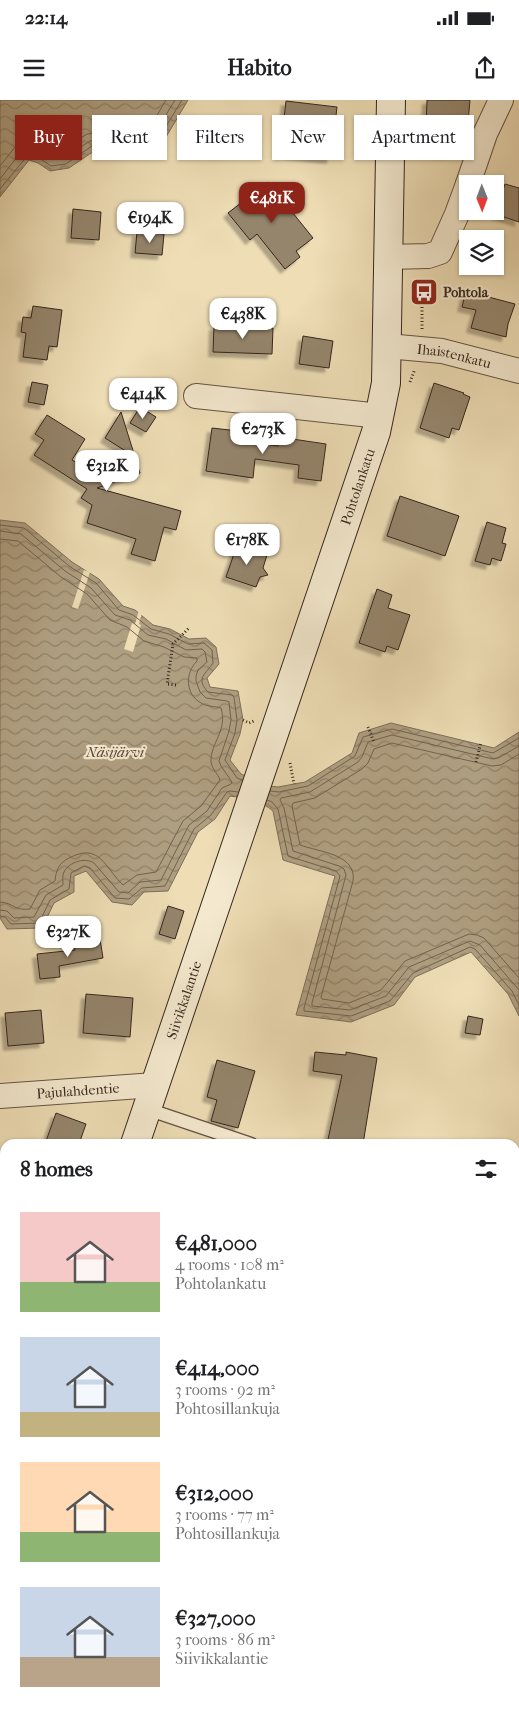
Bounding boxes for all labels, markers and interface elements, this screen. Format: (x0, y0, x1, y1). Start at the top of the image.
text: 22:14 (25, 7, 67, 29)
icon: menu (20, 54, 48, 82)
icon: share (471, 54, 499, 82)
text: Habito (227, 55, 292, 81)
chip: Buy (15, 115, 82, 160)
chip: Rent (92, 115, 167, 160)
chip: Filters (177, 115, 262, 160)
chip: New (272, 115, 344, 160)
chip: Apartment (354, 115, 474, 160)
north arrow (459, 175, 504, 220)
map controls (459, 175, 504, 275)
pin: €481K (237, 182, 307, 224)
text: €481K (250, 188, 294, 207)
pin: €194K (115, 202, 185, 244)
text: €194K (128, 208, 172, 227)
button: layers (459, 230, 504, 275)
bus stop icon: Pohtola (409, 277, 439, 307)
place label: Pohtola (443, 284, 489, 301)
pin: €438K (208, 298, 278, 340)
text: €438K (220, 304, 266, 323)
street label: Ihaistenkatu (416, 340, 493, 372)
pin: €414K (108, 378, 178, 420)
text: €414K (120, 384, 166, 403)
pin: €273K (228, 412, 298, 455)
text: €273K (241, 419, 285, 438)
street label: Pohtolankatu (337, 446, 378, 527)
pin: €312K (72, 450, 142, 492)
text: €312K (86, 456, 128, 475)
pin: €178K (212, 524, 282, 566)
text: €178K (226, 530, 268, 549)
water label: Näsijärvi (85, 743, 146, 761)
pin: €327K (33, 916, 103, 958)
text: €327K (46, 922, 90, 941)
street label: Siivikkalantie (163, 959, 205, 1041)
street label: Pajulahdentie (36, 1079, 120, 1102)
icon: filters (472, 1155, 500, 1183)
text: 8 homes (20, 1157, 93, 1181)
text: €481,000 (175, 1231, 257, 1255)
icon: home (60, 1232, 120, 1292)
text: 4 rooms · 108 m² (175, 1255, 284, 1274)
text: Pohtolankatu (175, 1274, 266, 1293)
text: €414,000 (175, 1356, 259, 1380)
icon: home (60, 1357, 120, 1417)
text: 3 rooms · 92 m² (175, 1380, 275, 1399)
text: Pohtosillankuja (175, 1399, 280, 1418)
text: €312,000 (175, 1481, 254, 1505)
icon: home (60, 1482, 120, 1542)
text: 3 rooms · 77 m² (175, 1505, 274, 1524)
text: Pohtosillankuja (175, 1524, 280, 1543)
text: €327,000 (175, 1606, 256, 1630)
icon: home (60, 1607, 120, 1667)
text: 3 rooms · 86 m² (175, 1630, 275, 1649)
text: Siivikkalantie (175, 1649, 268, 1668)

